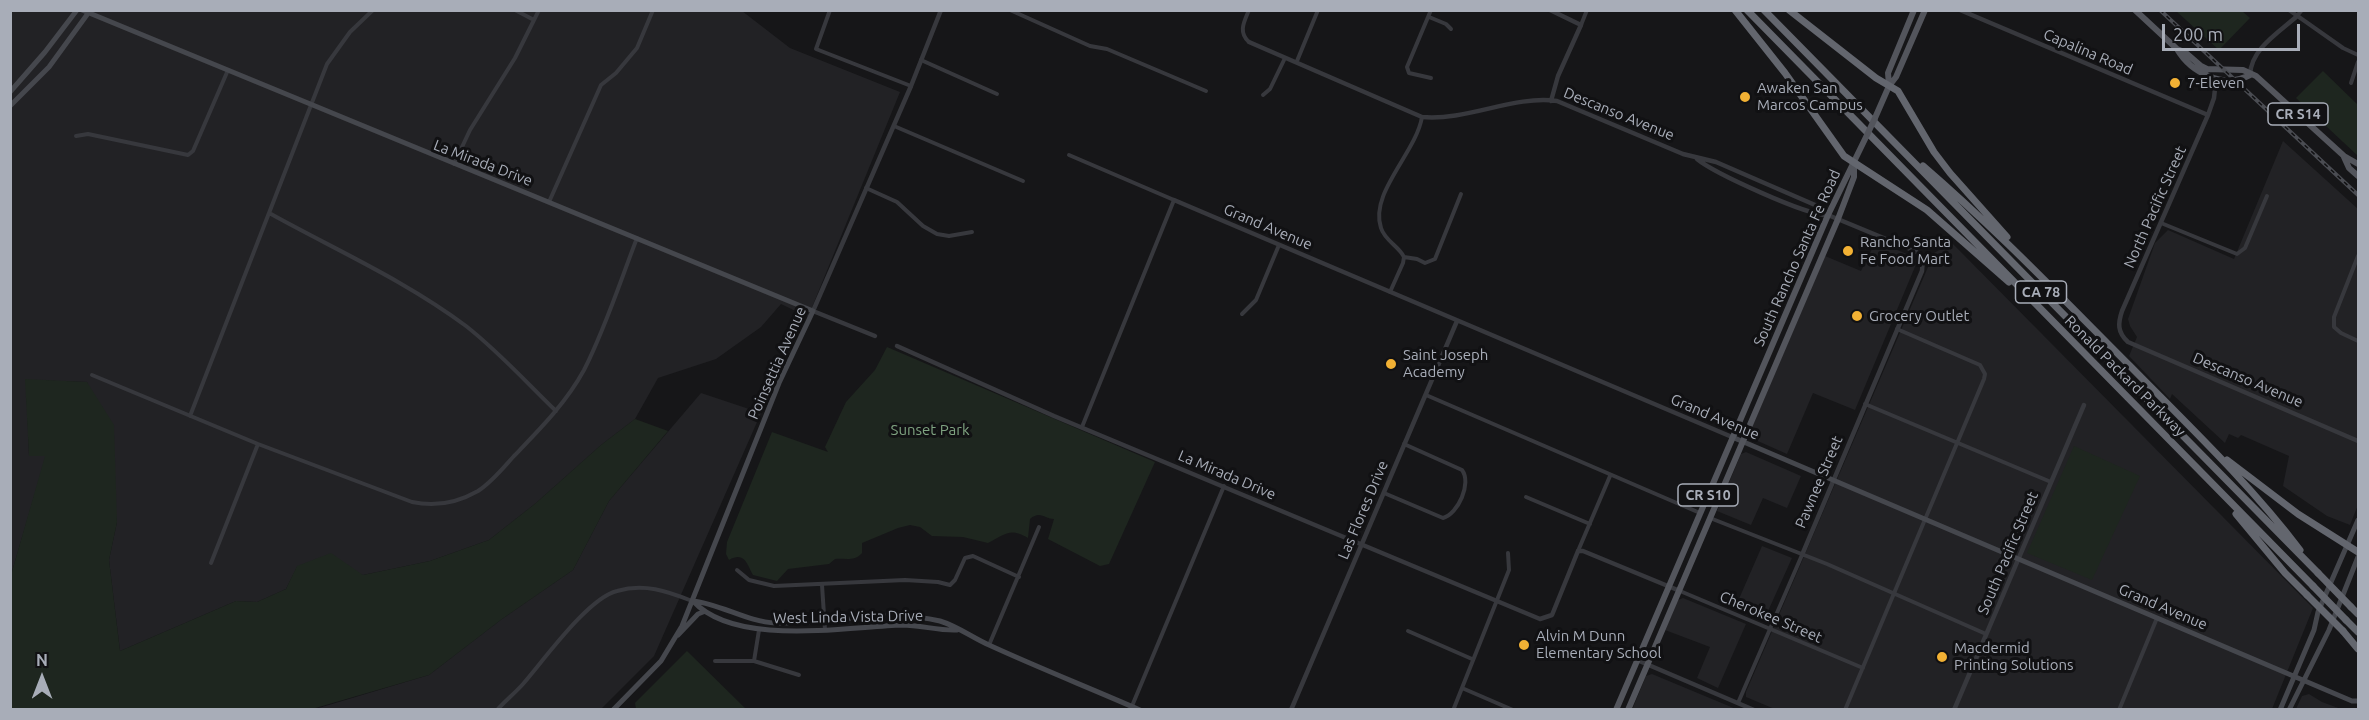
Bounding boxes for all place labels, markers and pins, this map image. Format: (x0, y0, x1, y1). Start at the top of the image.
place label: 7-Eleven (2187, 74, 2245, 92)
marker: 7-Eleven (2168, 76, 2182, 90)
place label: Awaken San Marcos Campus (1757, 79, 1863, 114)
marker: Awaken San Marcos Campus (1738, 90, 1752, 104)
place label: Rancho Santa Fe Food Mart (1860, 233, 1951, 268)
marker: Rancho Santa Fe Food Mart (1841, 244, 1855, 258)
place label: Grocery Outlet (1869, 307, 1969, 325)
marker: Grocery Outlet (1850, 309, 1864, 323)
place label: Saint Joseph Academy (1403, 346, 1488, 381)
marker: Saint Joseph Academy (1384, 357, 1398, 371)
place label: Alvin M Dunn Elementary School (1536, 627, 1662, 662)
marker: Alvin M Dunn Elementary School (1517, 638, 1531, 652)
place label: Macdermid Printing Solutions (1954, 639, 2074, 674)
marker: Macdermid Printing Solutions (1935, 650, 1949, 664)

